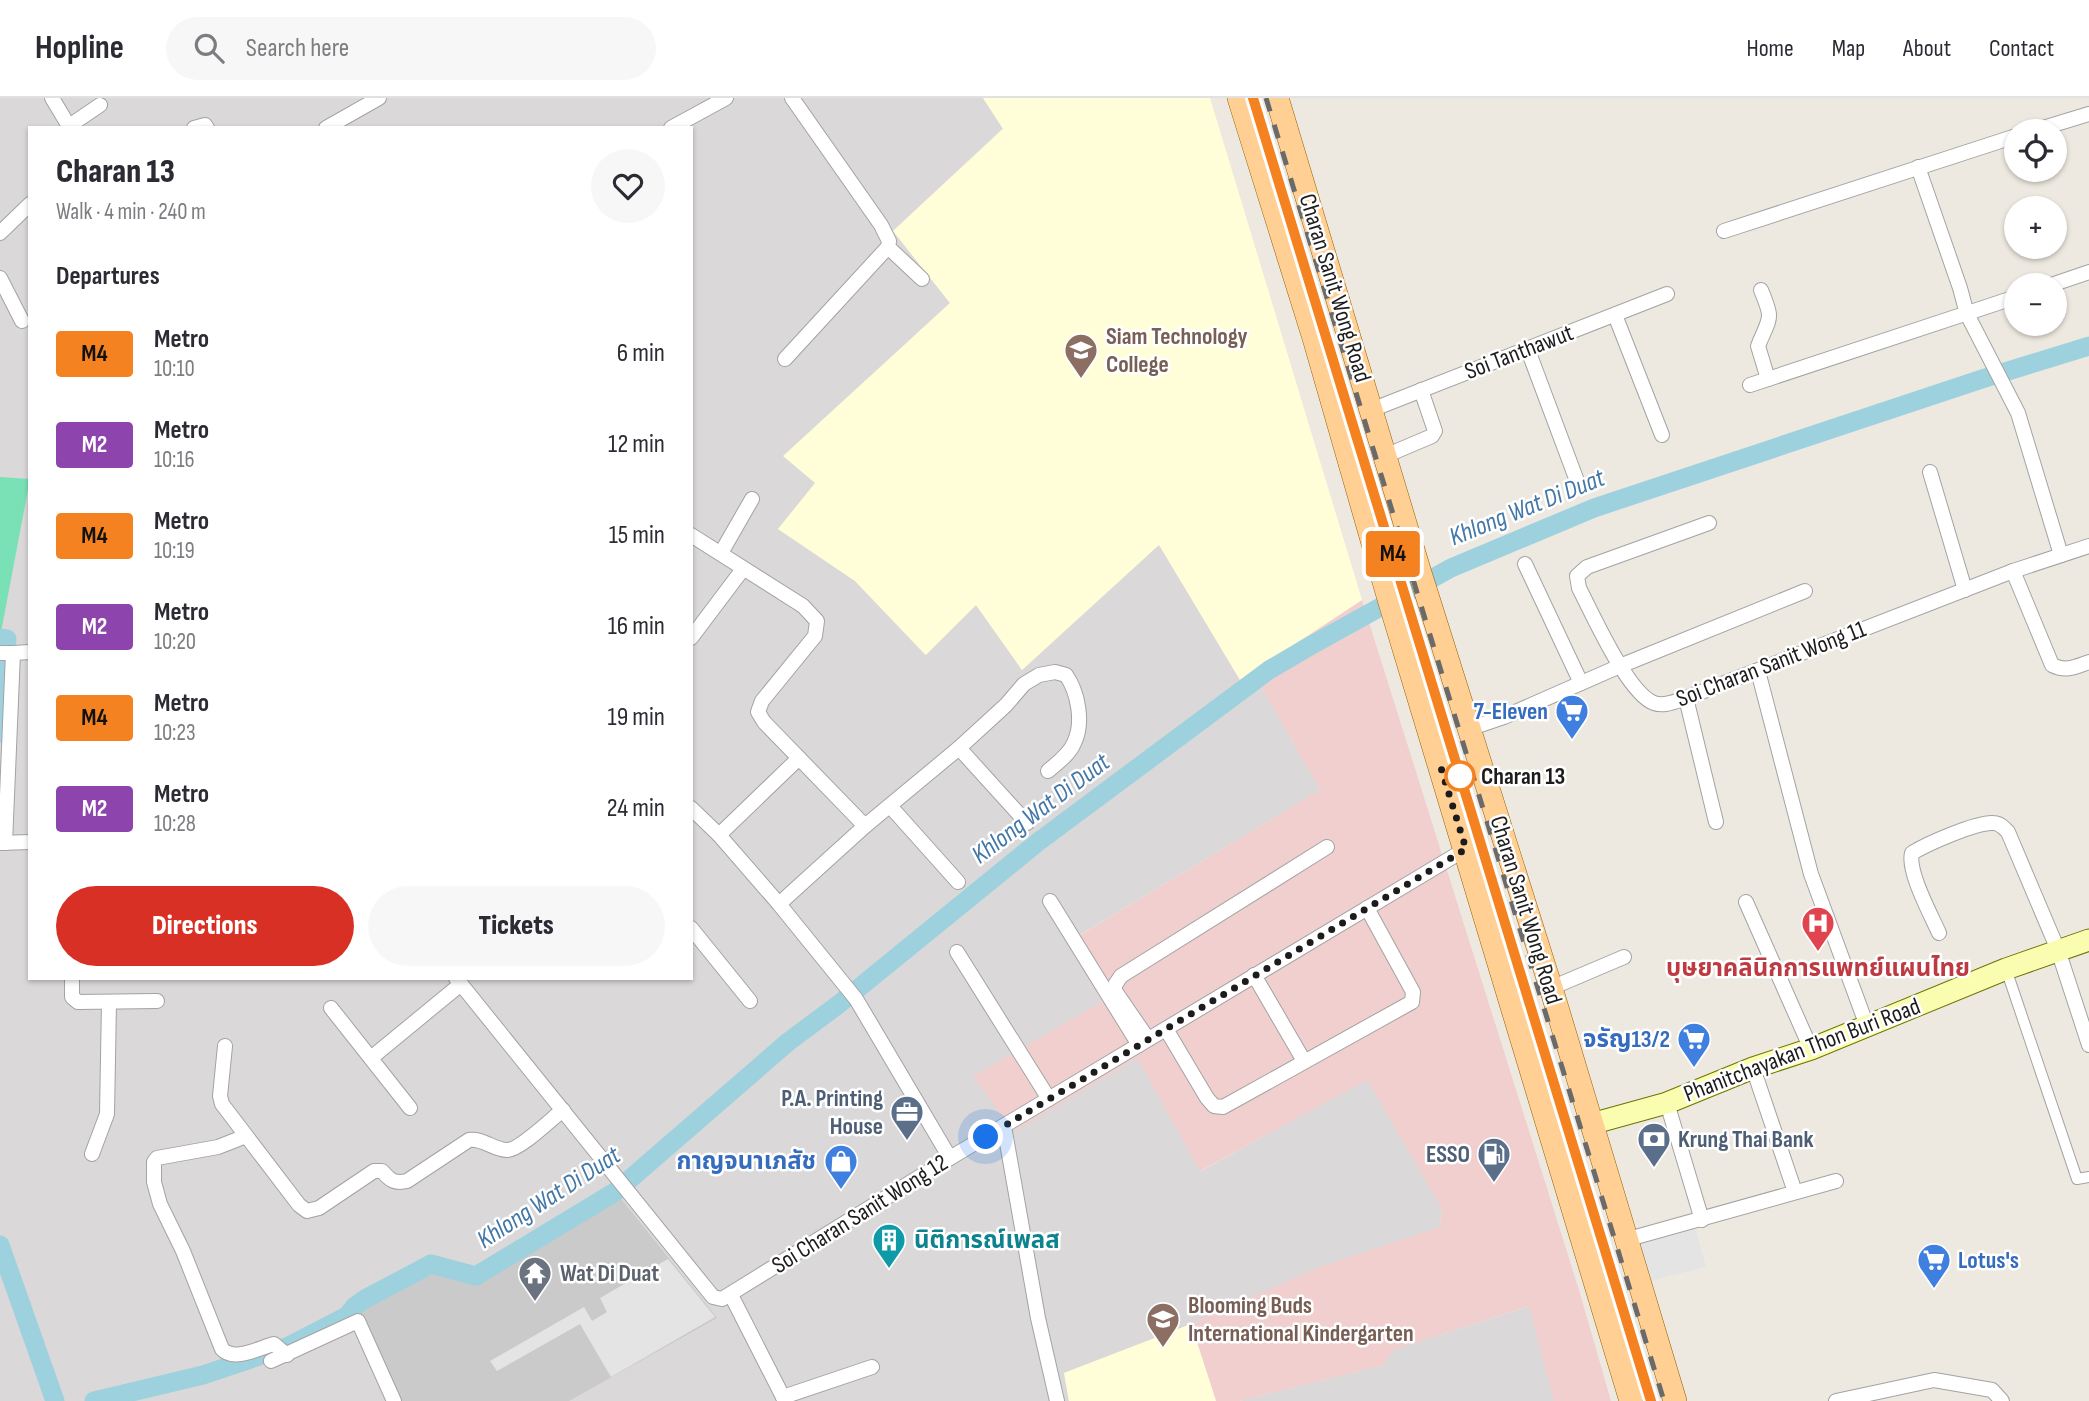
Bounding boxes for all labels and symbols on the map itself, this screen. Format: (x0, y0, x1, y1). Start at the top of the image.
street label: Charan Sanit Wong Road (1293, 190, 1377, 386)
street label: Soi Tanthawut (1461, 318, 1577, 386)
place label: Siam Technology College (1106, 322, 1247, 379)
school or university icon: Siam Technology College (1062, 331, 1100, 380)
water label: Khlong Wat Di Duat (1445, 462, 1610, 553)
line badge: M4 (1362, 531, 1424, 577)
street label: Soi Charan Sanit Wong 11 (1672, 614, 1870, 713)
supermarket icon: 7-Eleven (1553, 692, 1591, 741)
place label: 7-Eleven (1474, 697, 1548, 726)
water label: Khlong Wat Di Duat (966, 746, 1117, 871)
marker: Charan 13 (1445, 761, 1475, 791)
place label: Charan 13 (1481, 762, 1565, 791)
street label: Charan Sanit Wong Road (1484, 812, 1568, 1008)
hospital icon: บุษยาคลินิกการแพทย์แผนไทย (1799, 904, 1837, 953)
place label: บุษยาคลินิกการแพทย์แผนไทย (1666, 954, 1970, 983)
street label: Phanitchayakan Thon Buri Road (1680, 992, 1924, 1108)
supermarket icon: จรัญ13/2 (1675, 1020, 1713, 1069)
place label: จรัญ13/2 (1583, 1025, 1670, 1054)
place label: P.A. Printing House (781, 1084, 883, 1141)
office icon: P.A. Printing House (888, 1093, 926, 1142)
your location (968, 1119, 1003, 1154)
bank icon: Krung Thai Bank (1635, 1120, 1673, 1169)
place label: Krung Thai Bank (1678, 1125, 1814, 1154)
fuel station icon: ESSO (1475, 1135, 1513, 1184)
water label: Khlong Wat Di Duat (472, 1140, 628, 1256)
place label: ESSO (1426, 1140, 1470, 1169)
shop icon: กาญจนาเภสัช (822, 1142, 860, 1191)
place label: กาญจนาเภสัช (676, 1147, 816, 1176)
street label: Soi Charan Sanit Wong 12 (767, 1148, 953, 1280)
building icon: นิติการณ์เพลส (870, 1221, 908, 1270)
place label: นิติการณ์เพลส (914, 1226, 1060, 1255)
supermarket icon: Lotus's (1915, 1241, 1953, 1290)
place label: Lotus's (1958, 1246, 2019, 1275)
temple icon: Wat Di Duat (516, 1254, 554, 1303)
place label: Wat Di Duat (560, 1259, 659, 1288)
place label: Blooming Buds International Kindergarten (1188, 1291, 1414, 1348)
school or university icon: Blooming Buds International Kindergarten (1144, 1300, 1182, 1349)

